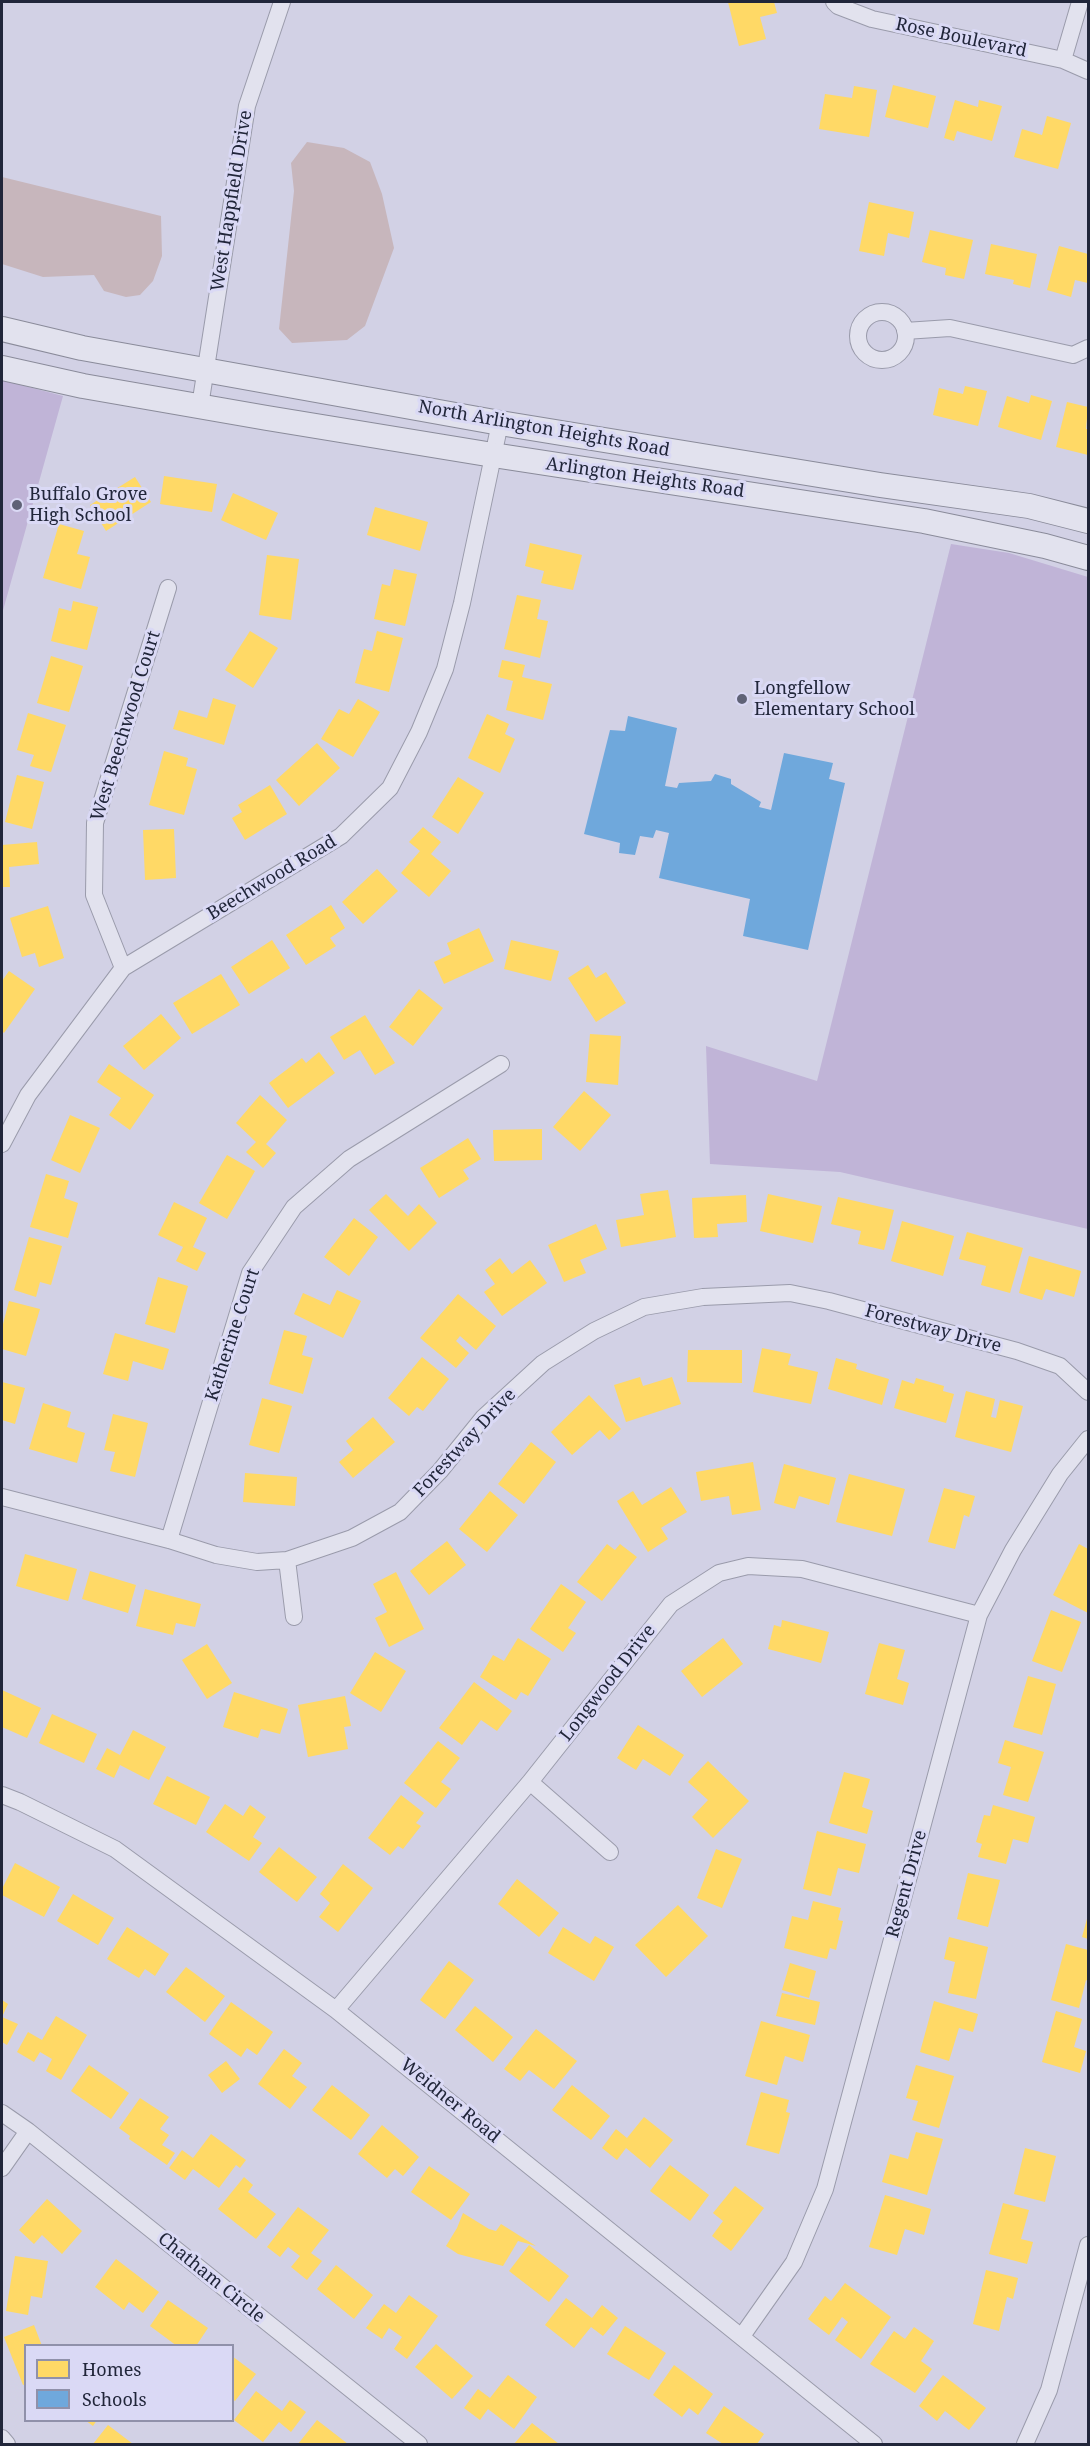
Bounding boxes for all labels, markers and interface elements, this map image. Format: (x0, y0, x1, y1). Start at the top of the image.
street label: Rose Boulevard (893, 14, 1029, 62)
street label: West Happfield Drive (207, 109, 257, 293)
street label: North Arlington Heights Road (416, 396, 672, 462)
street label: Arlington Heights Road (544, 453, 746, 503)
place label: Buffalo Grove High School (29, 484, 147, 526)
marker: Buffalo Grove High School (10, 498, 24, 512)
street label: West Beechwood Court (87, 628, 165, 824)
place label: Longfellow Elementary School (754, 678, 915, 720)
marker: Longfellow Elementary School (735, 692, 749, 706)
street label: Beechwood Road (204, 831, 340, 925)
street label: Katherine Court (201, 1266, 265, 1404)
street label: Forestway Drive (862, 1300, 1004, 1358)
street label: Forestway Drive (409, 1384, 521, 1502)
street label: Longwood Drive (556, 1620, 660, 1746)
street label: Regent Drive (882, 1828, 932, 1940)
street label: Weidner Road (396, 2054, 504, 2148)
street label: Chatham Circle (153, 2228, 269, 2328)
legend (24, 2344, 234, 2422)
text: Homes (82, 2357, 141, 2381)
text: Schools (82, 2387, 147, 2411)

